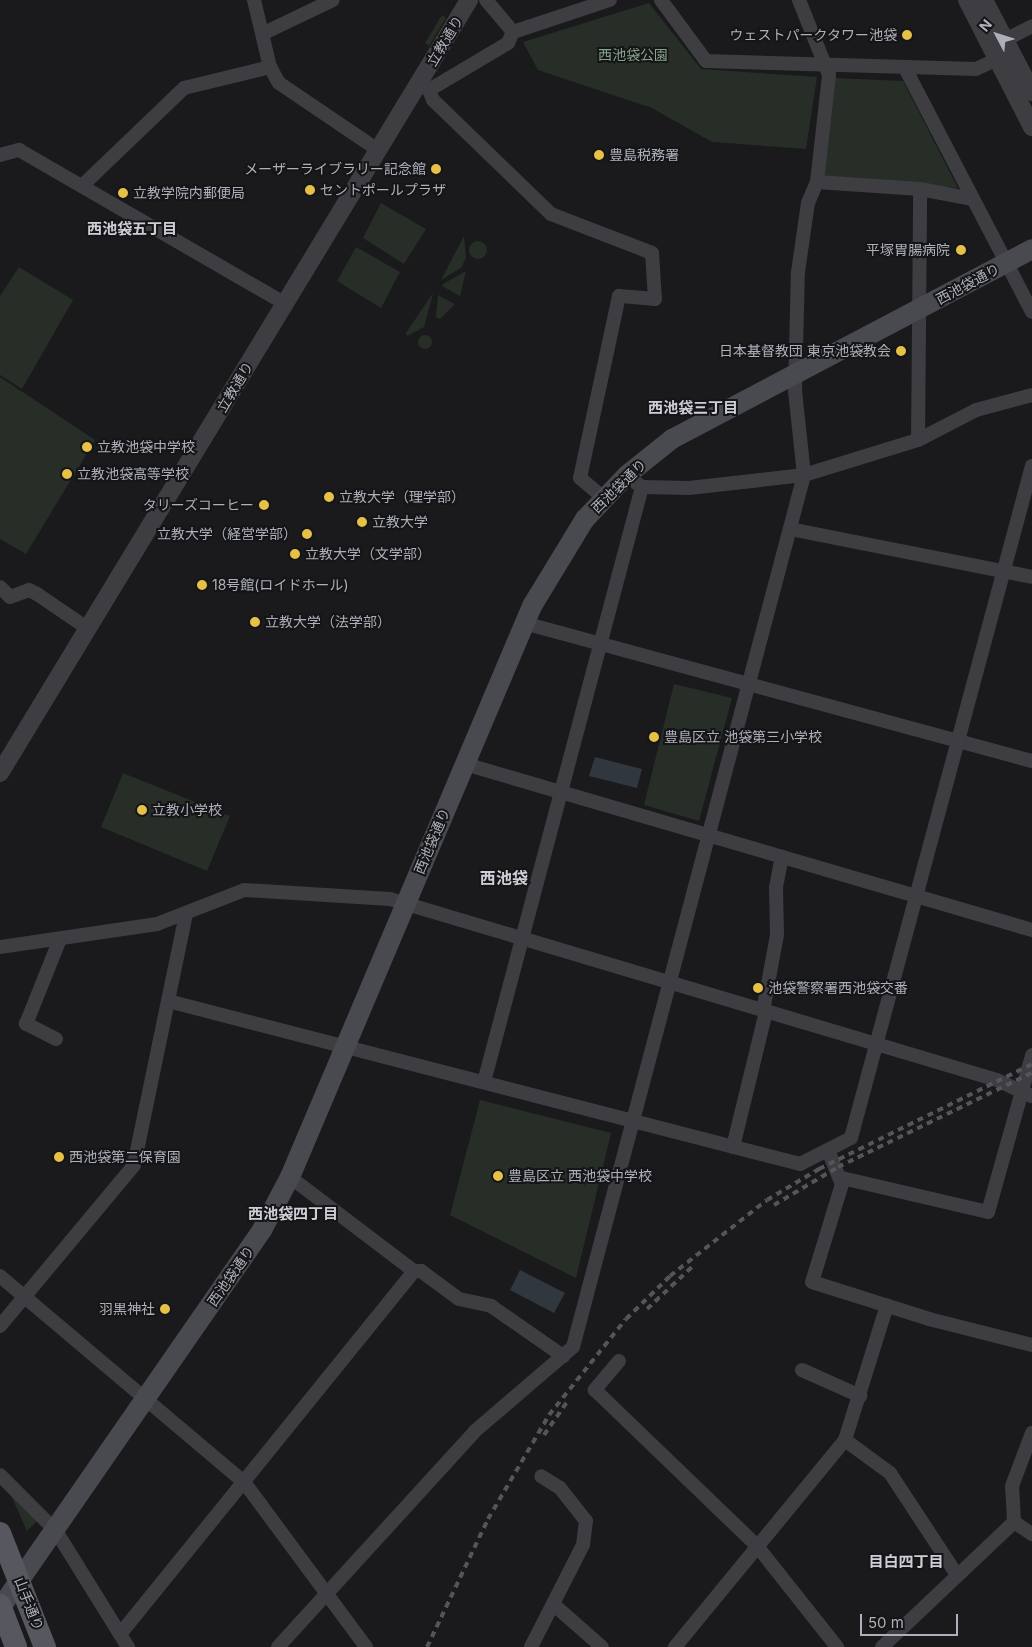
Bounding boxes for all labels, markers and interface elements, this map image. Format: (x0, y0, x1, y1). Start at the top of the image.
north arrow (972, 10, 1022, 60)
street label: 立教通り (423, 13, 467, 69)
text: N (975, 15, 995, 35)
place label: ウェストパークタワー池袋 (729, 27, 897, 43)
marker: ウェストパークタワー池袋 (901, 29, 913, 41)
park label: 西池袋公園 (598, 47, 668, 63)
place label: 豊島税務署 (609, 147, 679, 163)
marker: 豊島税務署 (593, 149, 605, 161)
place label: メーザーライブラリー記念館 (244, 161, 426, 177)
marker: メーザーライブラリー記念館 (430, 163, 442, 175)
place label: セントポールプラザ (320, 182, 446, 198)
marker: セントポールプラザ (304, 184, 316, 196)
place label: 立教学院内郵便局 (133, 185, 245, 201)
marker: 立教学院内郵便局 (117, 187, 129, 199)
district label: 西池袋五丁目 (87, 220, 177, 238)
place label: 平塚胃腸病院 (866, 242, 950, 258)
marker: 平塚胃腸病院 (954, 243, 968, 257)
street label: 西池袋通り (933, 260, 1003, 308)
place label: 日本基督教団 東京池袋教会 (719, 343, 891, 359)
marker: 日本基督教団 東京池袋教会 (895, 345, 907, 357)
street label: 立教通り (213, 359, 257, 415)
district label: 西池袋三丁目 (648, 399, 738, 417)
place label: 立教池袋中学校 (97, 439, 195, 455)
marker: 立教池袋中学校 (81, 441, 93, 453)
street label: 西池袋通り (588, 456, 650, 516)
place label: 立教池袋高等学校 (77, 466, 189, 482)
marker: 立教池袋高等学校 (61, 468, 73, 480)
place label: 立教大学（理学部） (339, 489, 465, 505)
marker: 立教大学（理学部） (323, 491, 335, 503)
place label: タリーズコーヒー (142, 497, 254, 513)
marker: タリーズコーヒー (258, 499, 270, 511)
place label: 立教大学 (372, 514, 428, 530)
marker: 立教大学 (356, 516, 368, 528)
place label: 立教大学（経営学部） (157, 526, 297, 542)
marker: 立教大学（経営学部） (301, 528, 313, 540)
place label: 立教大学（文学部） (305, 546, 431, 562)
marker: 立教大学（文学部） (289, 548, 301, 560)
place label: 18号館(ロイドホール) (212, 577, 349, 593)
marker: 18号館(ロイドホール) (196, 579, 208, 591)
place label: 立教大学（法学部） (265, 614, 391, 630)
marker: 立教大学（法学部） (249, 616, 261, 628)
place label: 豊島区立 池袋第三小学校 (664, 729, 822, 745)
marker: 豊島区立 池袋第三小学校 (648, 731, 660, 743)
place label: 立教小学校 (152, 802, 222, 818)
marker: 立教小学校 (136, 804, 148, 816)
street label: 西池袋通り (411, 806, 453, 876)
district label: 西池袋 (480, 868, 528, 888)
place label: 池袋警察署西池袋交番 (768, 980, 908, 996)
marker: 池袋警察署西池袋交番 (752, 982, 764, 994)
place label: 西池袋第二保育園 (69, 1149, 181, 1165)
marker: 西池袋第二保育園 (53, 1151, 65, 1163)
place label: 豊島区立 西池袋中学校 (508, 1168, 652, 1184)
marker: 豊島区立 西池袋中学校 (492, 1170, 504, 1182)
district label: 西池袋四丁目 (248, 1205, 338, 1223)
street label: 西池袋通り (204, 1243, 258, 1309)
place label: 羽黒神社 (99, 1301, 155, 1317)
marker: 羽黒神社 (159, 1303, 171, 1315)
district label: 目白四丁目 (869, 1553, 943, 1571)
street label: 山手通り (11, 1575, 47, 1633)
scale bar (862, 1604, 960, 1636)
text: 50 m (868, 1613, 904, 1632)

